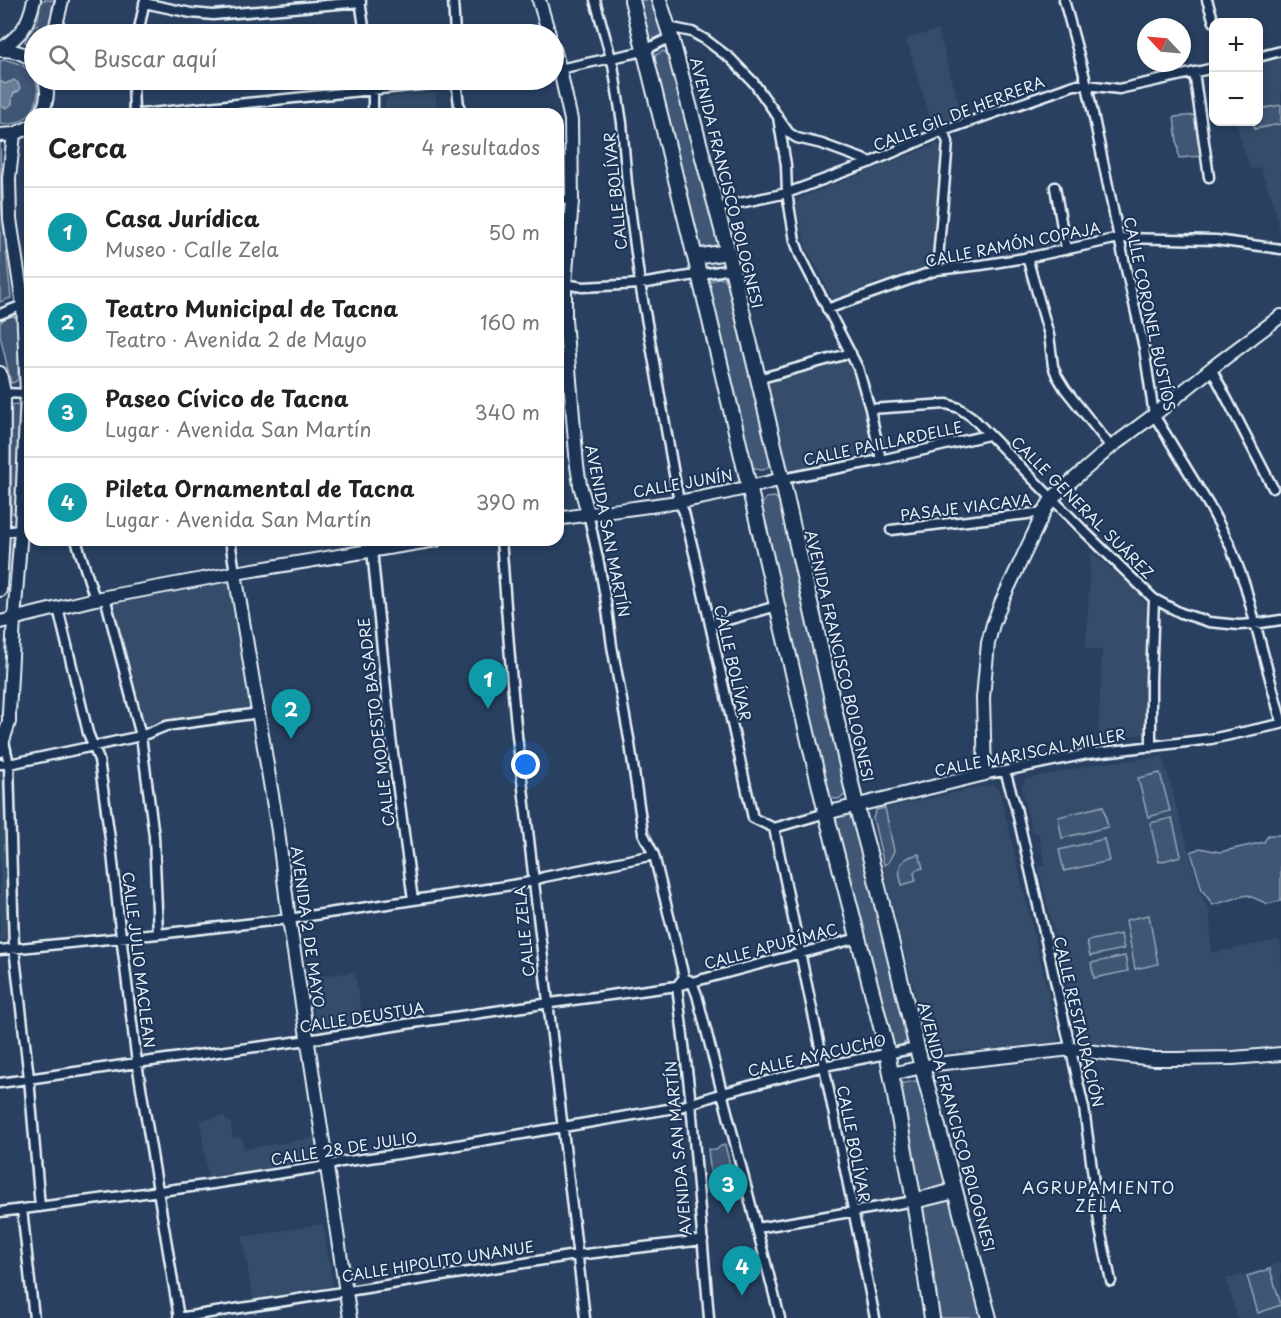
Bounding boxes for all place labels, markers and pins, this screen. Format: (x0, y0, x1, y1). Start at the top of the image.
pin: 1 (468, 660, 508, 709)
pin: 2 (272, 690, 310, 739)
pin: 3 (708, 1164, 748, 1214)
pin: 4 (722, 1246, 762, 1296)

